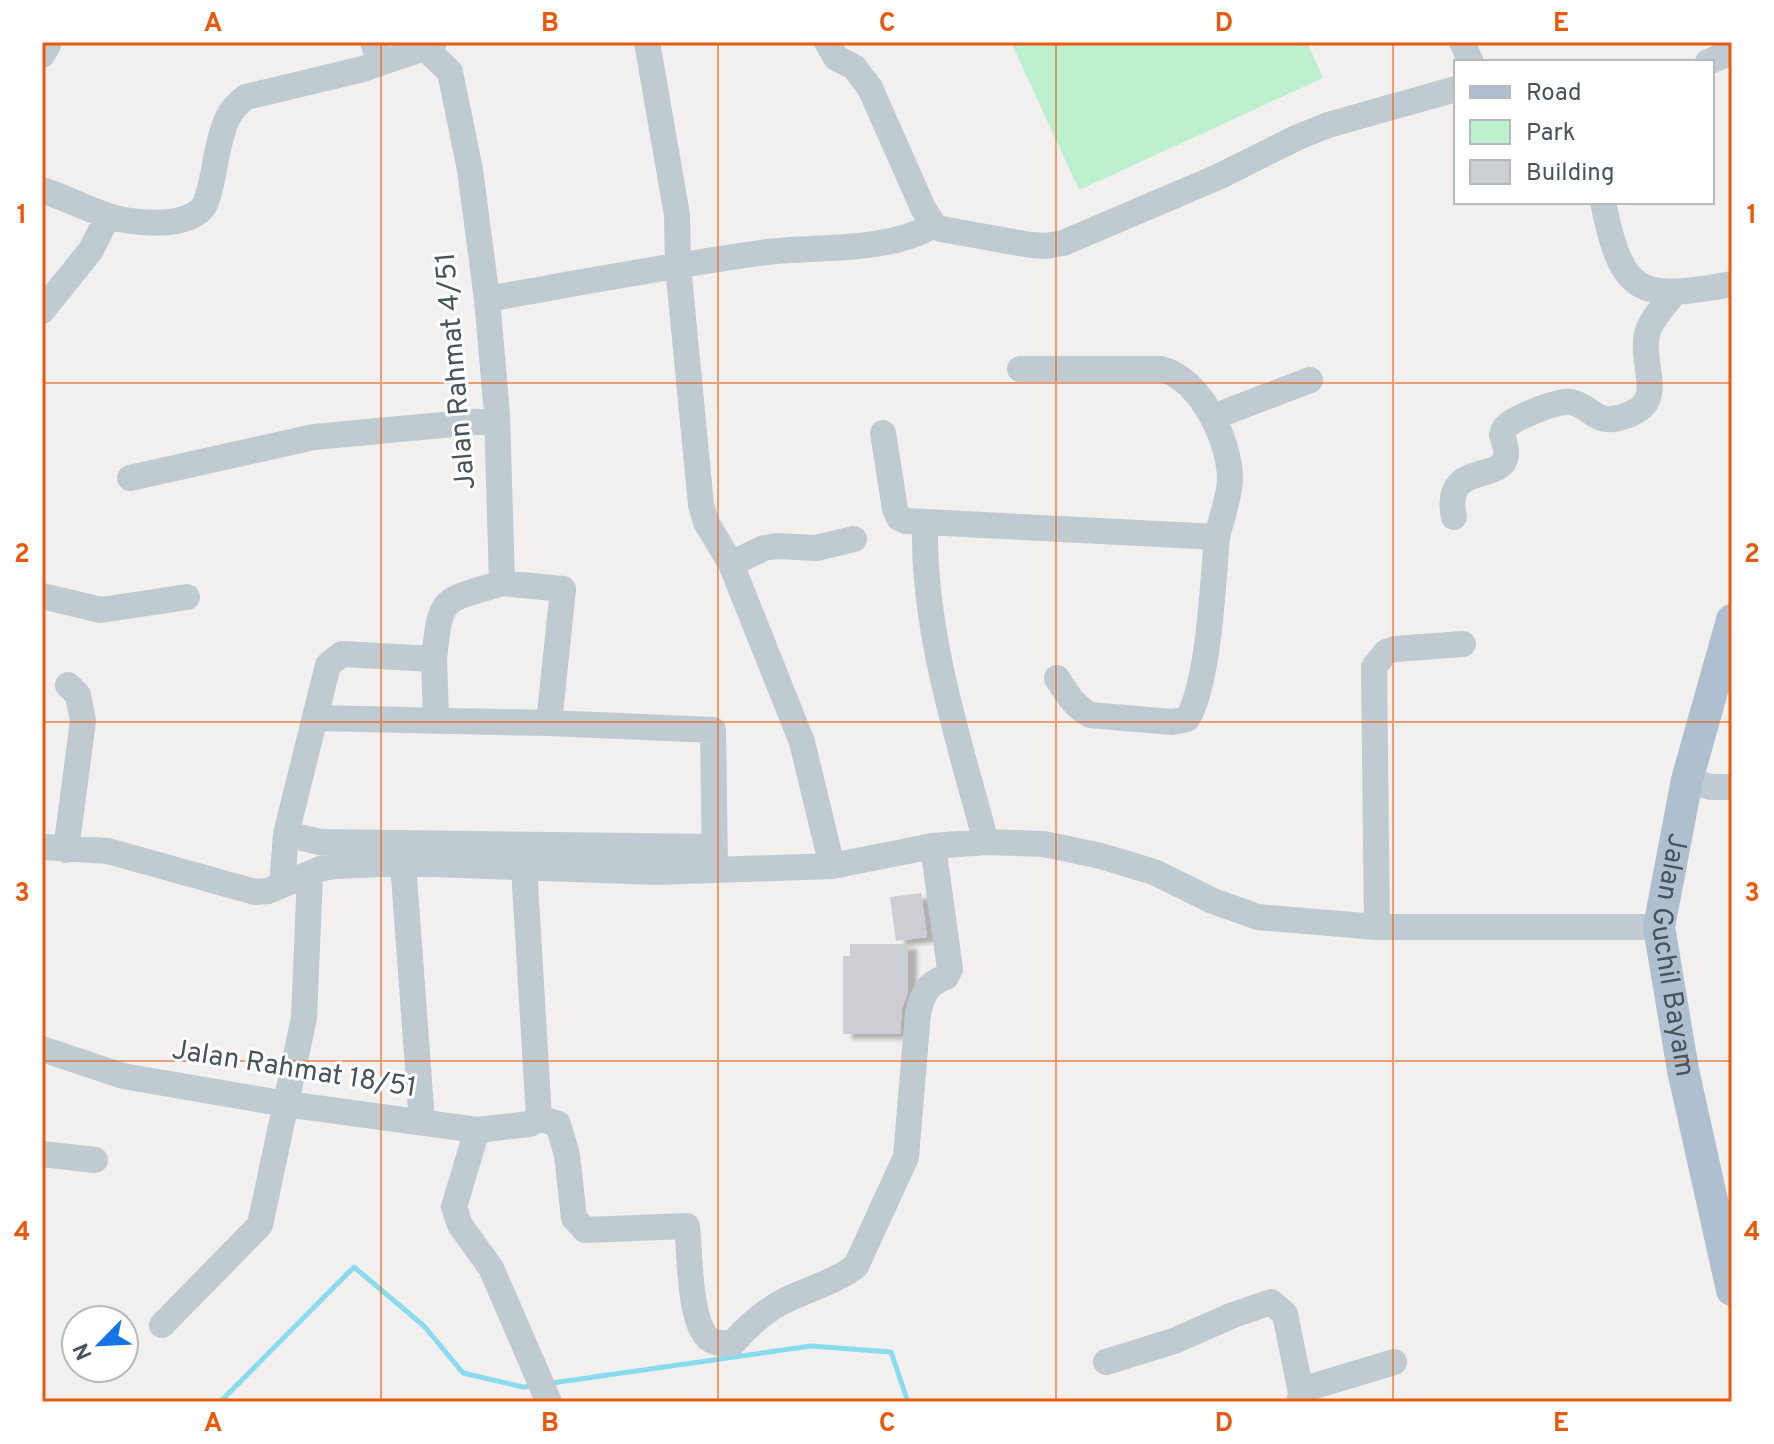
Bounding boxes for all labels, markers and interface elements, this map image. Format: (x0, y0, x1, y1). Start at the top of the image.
text: A (204, 8, 222, 41)
text: B (541, 8, 559, 41)
text: C (879, 8, 895, 41)
text: D (1215, 8, 1233, 41)
text: E (1553, 8, 1569, 41)
legend (1454, 60, 1714, 204)
text: Road (1526, 79, 1582, 109)
text: Park (1526, 119, 1576, 149)
text: Building (1526, 159, 1615, 189)
text: 1 (17, 200, 27, 233)
text: 1 (1747, 200, 1757, 233)
street label: Jalan Rahmat 4/51 (429, 251, 485, 491)
text: 2 (14, 539, 30, 572)
text: 2 (1744, 539, 1760, 572)
street label: Jalan Guchil Bayam (1641, 830, 1702, 1080)
text: 3 (14, 878, 30, 911)
text: 3 (1744, 878, 1760, 911)
street label: Jalan Rahmat 18/51 (169, 1033, 419, 1107)
text: 4 (14, 1217, 30, 1250)
text: 4 (1744, 1217, 1760, 1250)
north arrow (60, 1304, 140, 1384)
text: N (68, 1338, 100, 1364)
text: A (204, 1408, 222, 1441)
text: B (541, 1408, 559, 1441)
text: C (879, 1408, 895, 1441)
text: D (1215, 1408, 1233, 1441)
text: E (1553, 1408, 1569, 1441)

